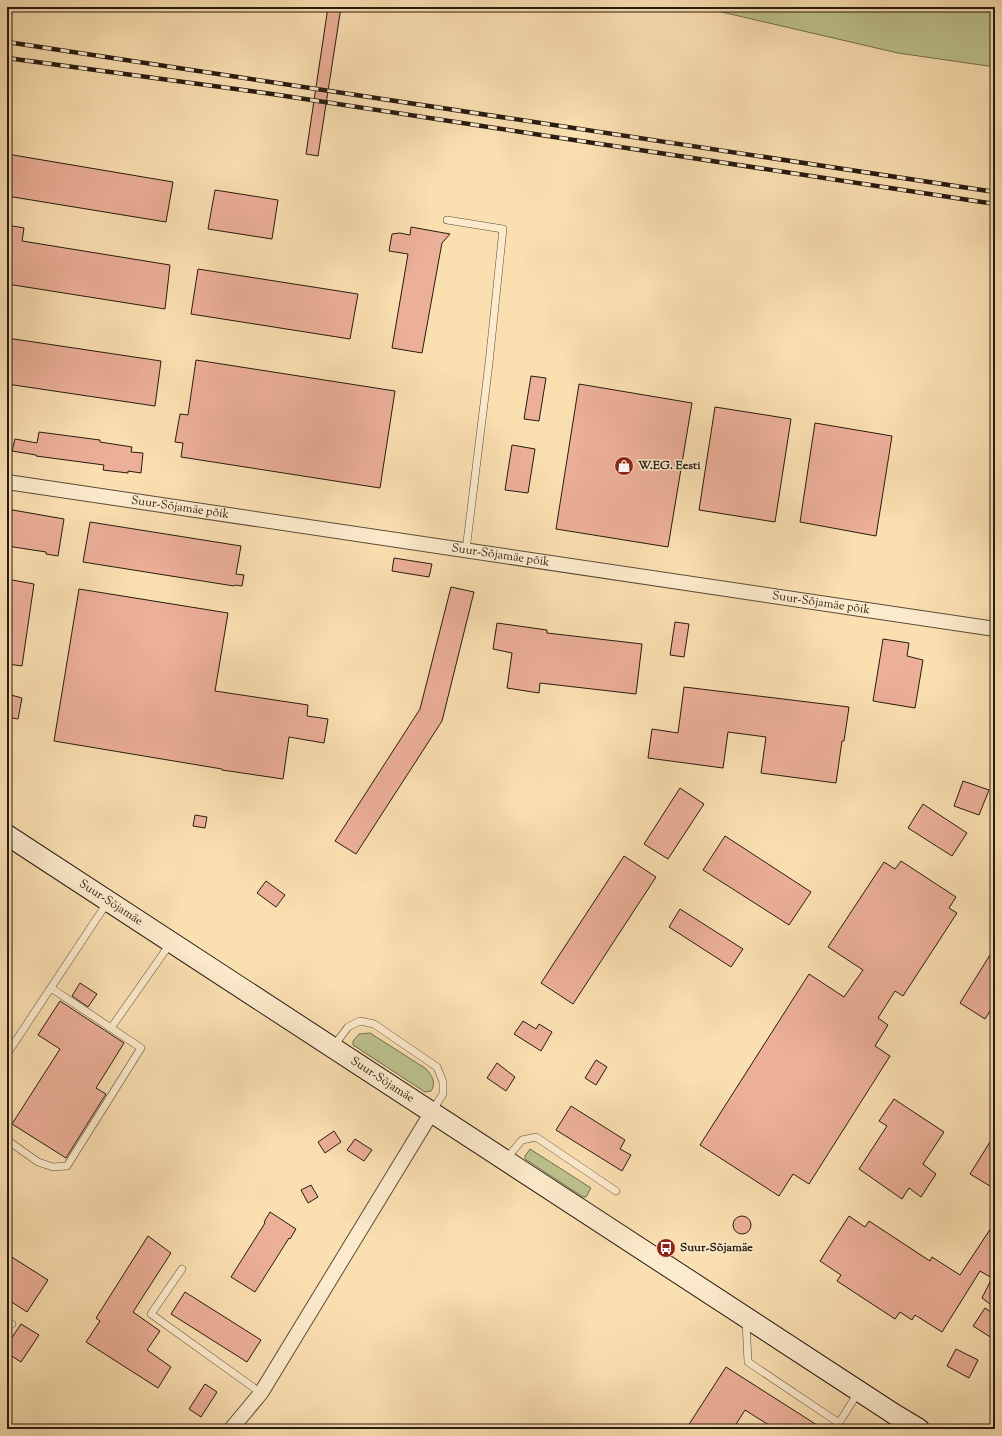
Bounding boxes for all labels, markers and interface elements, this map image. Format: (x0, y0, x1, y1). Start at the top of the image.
shop icon: W.EG. Eesti (613, 455, 635, 477)
place label: W.EG. Eesti (637, 457, 701, 475)
street label: Suur-Sõjamäe põik (130, 492, 231, 524)
street label: Suur-Sõjamäe põik (450, 539, 551, 572)
street label: Suur-Sõjamäe põik (771, 587, 872, 619)
street label: Suur-Sõjamäe (75, 875, 147, 931)
street label: Suur-Sõjamäe (347, 1052, 418, 1108)
bus stop icon: Suur-Sõjamäe (655, 1237, 677, 1259)
place label: Suur-Sõjamäe (680, 1239, 753, 1257)

